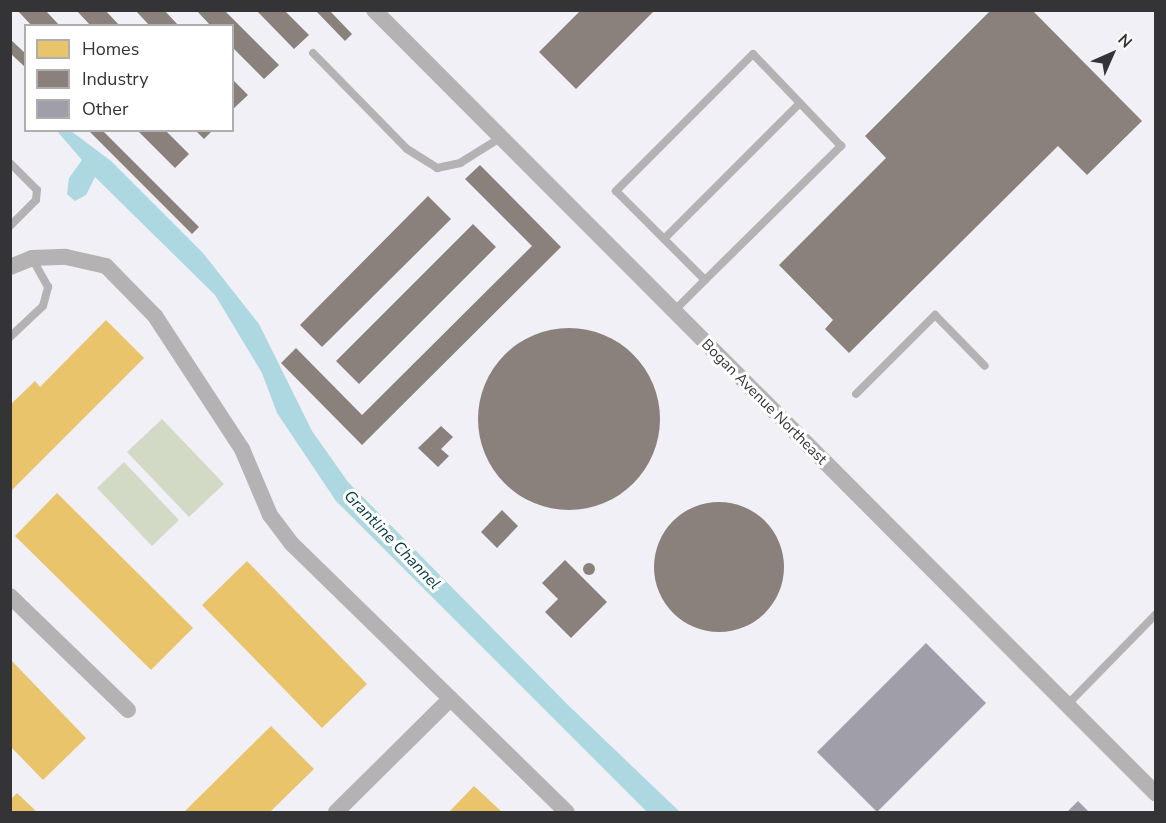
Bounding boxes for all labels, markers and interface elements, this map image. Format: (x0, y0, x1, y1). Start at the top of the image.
legend (24, 24, 234, 132)
north arrow (1082, 24, 1142, 84)
text: N (1113, 29, 1137, 53)
text: Homes (82, 37, 139, 61)
text: Industry (82, 67, 149, 91)
text: Other (82, 97, 128, 121)
street label: Bogan Avenue Northeast (698, 336, 830, 468)
water label: Grantline Channel (340, 486, 444, 594)

